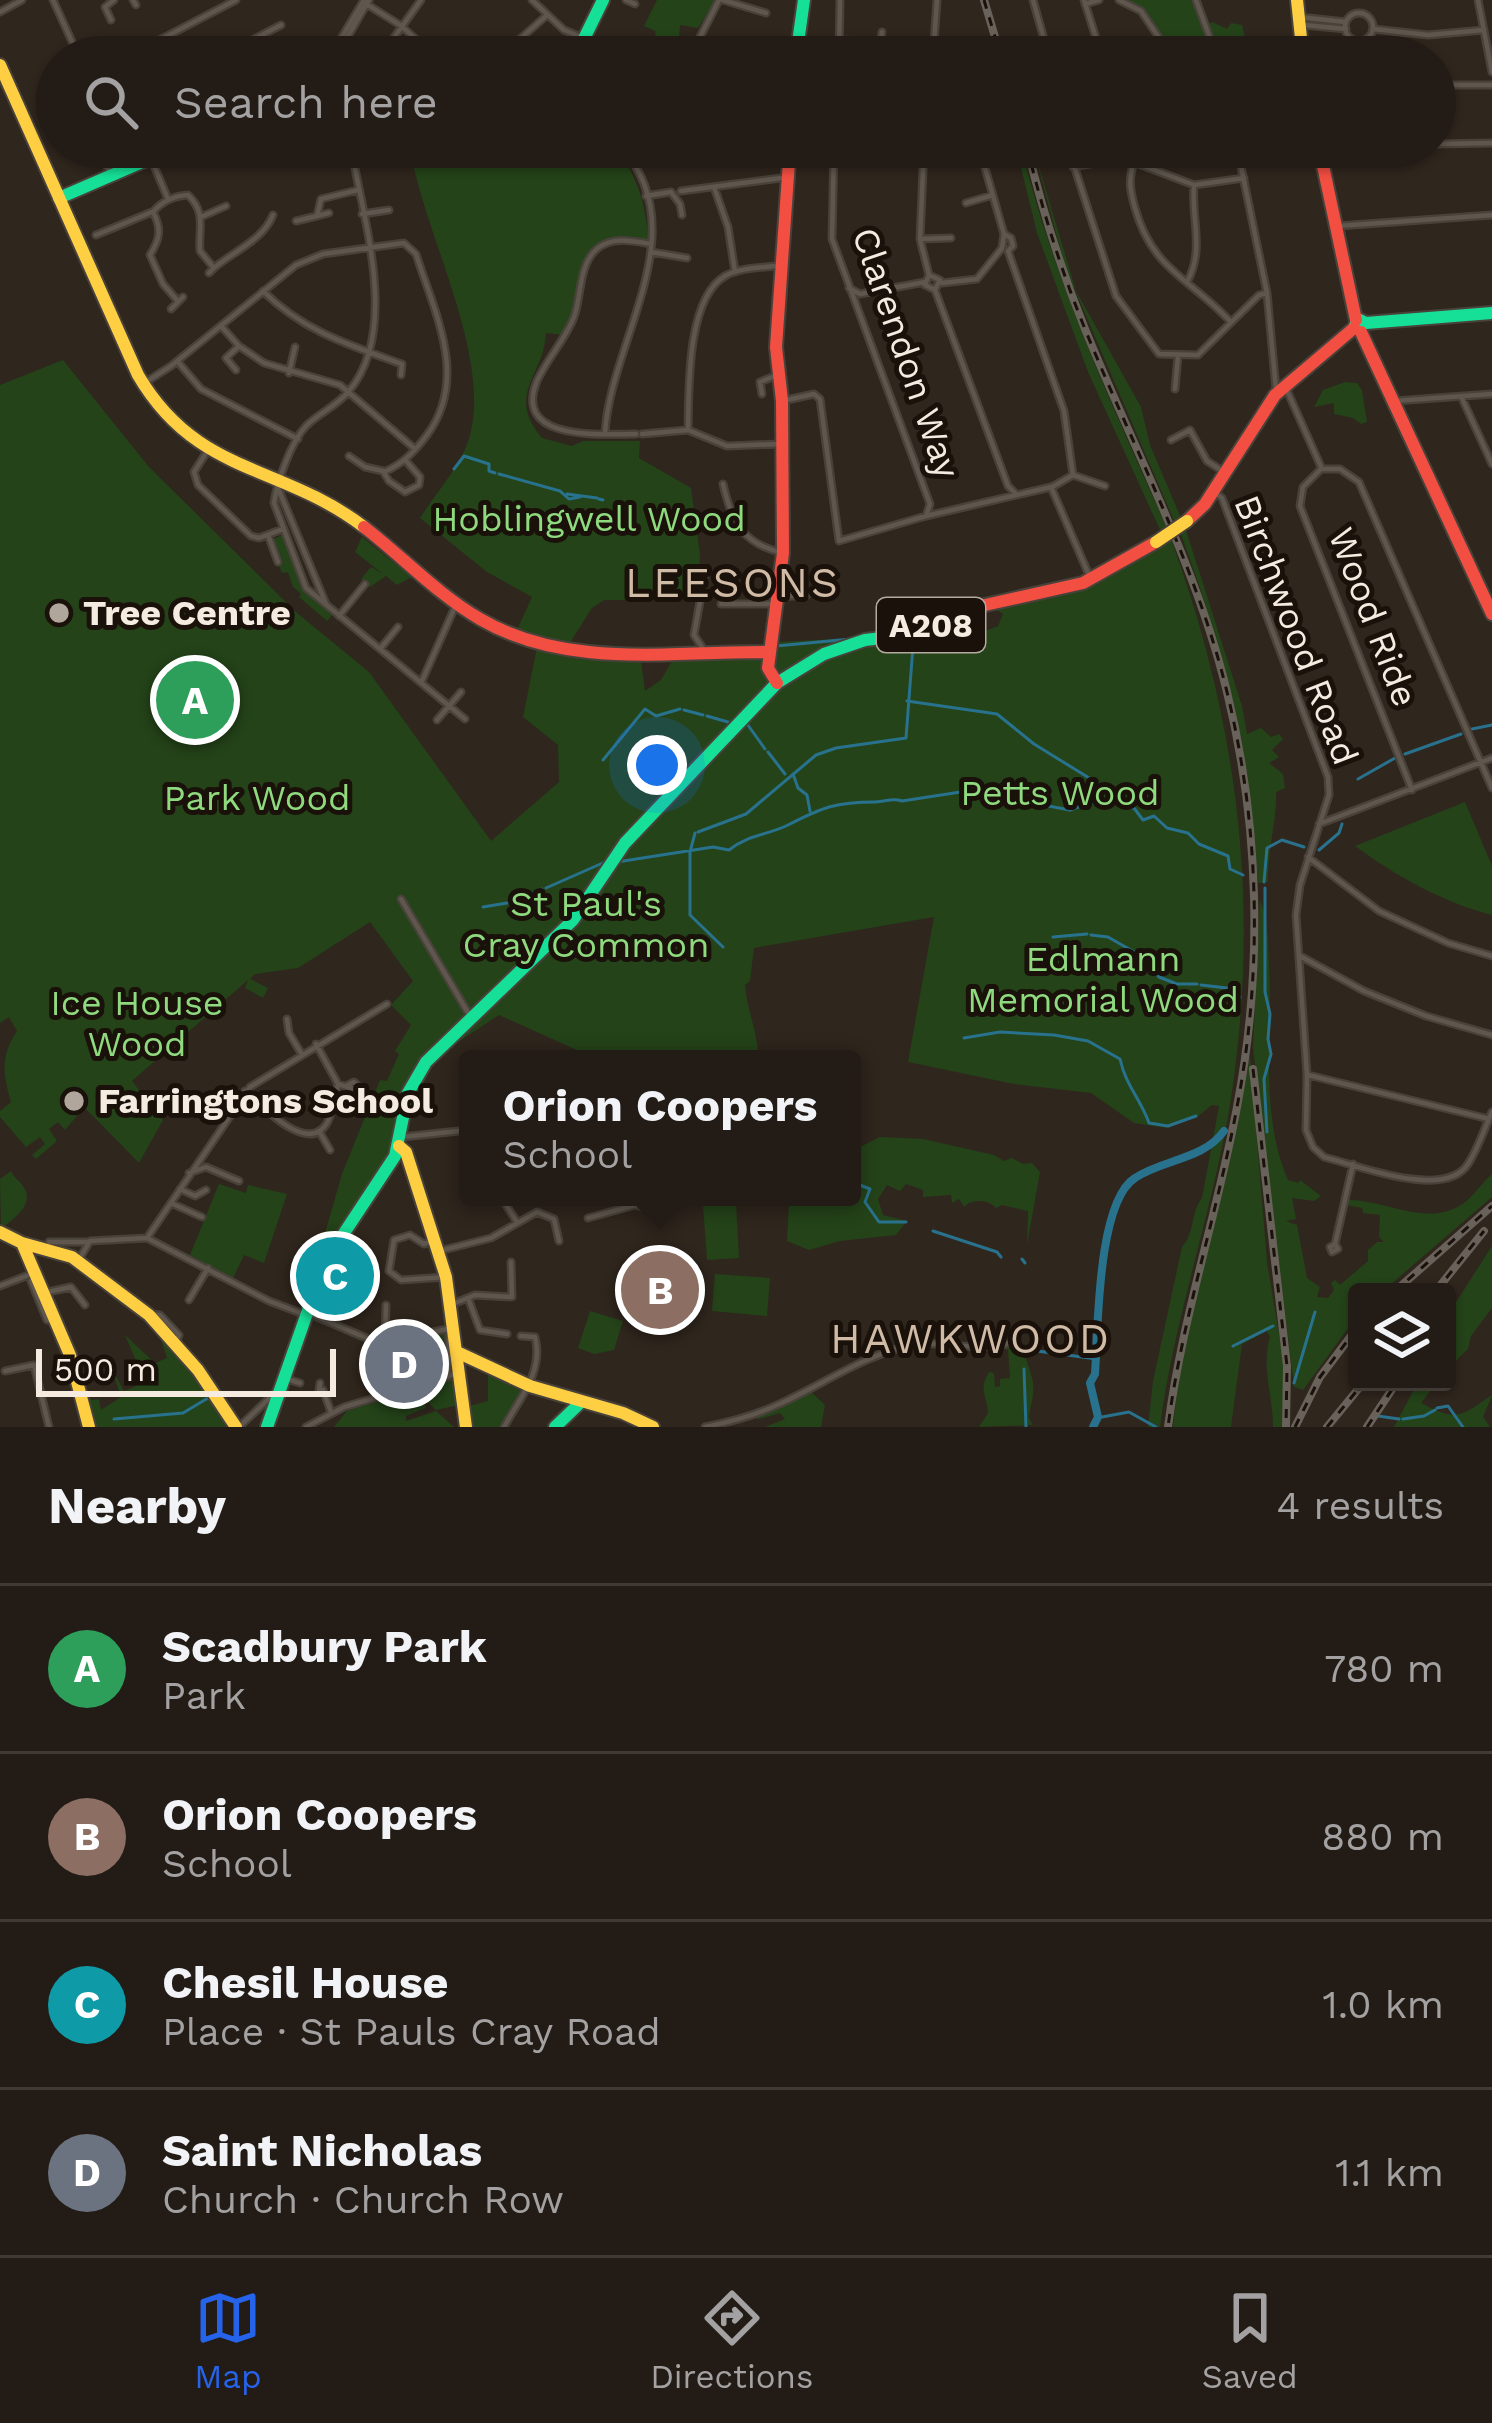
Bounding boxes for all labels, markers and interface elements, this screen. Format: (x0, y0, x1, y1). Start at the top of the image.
search box (36, 36, 1456, 168)
icon: search (78, 69, 144, 135)
text: Search here (174, 76, 438, 129)
street label: Clarendon Way (843, 222, 969, 484)
street label: Birchwood Road (1225, 490, 1367, 770)
park label: Hoblingwell Wood (432, 498, 746, 540)
street label: Wood Ride (1320, 522, 1426, 712)
district label: LEESONS (625, 558, 841, 607)
place label: Tree Centre (83, 592, 291, 634)
road number: A208 (877, 598, 985, 652)
marker: Tree Centre (46, 600, 72, 626)
pin: A (156, 655, 234, 745)
your location (627, 735, 687, 795)
park label: Petts Wood (960, 772, 1160, 814)
park label: Park Wood (163, 777, 351, 819)
park label: St Paul's Cray Common (463, 883, 709, 966)
park label: Edlmann Memorial Wood (967, 938, 1239, 1021)
park label: Ice House Wood (50, 982, 224, 1065)
popup (459, 1050, 861, 1206)
text: Orion Coopers (502, 1079, 818, 1132)
place label: Farringtons School (98, 1080, 433, 1122)
marker: Farringtons School (61, 1088, 87, 1114)
text: School (502, 1132, 632, 1177)
pin: C (296, 1231, 374, 1321)
pin: B (621, 1245, 699, 1335)
map controls (1348, 1283, 1456, 1391)
button: layers (1348, 1283, 1456, 1391)
district label: HAWKWOOD (830, 1314, 1112, 1363)
pin: D (365, 1319, 443, 1409)
scale bar (36, 1343, 336, 1396)
text: 500 m (54, 1350, 157, 1389)
text: Nearby (48, 1476, 226, 1535)
text: 4 results (1276, 1483, 1444, 1528)
text: Scadbury Park (162, 1620, 487, 1673)
text: A (74, 1646, 100, 1691)
text: 780 m (1324, 1646, 1444, 1691)
text: Park (162, 1673, 246, 1718)
text: Orion Coopers (162, 1788, 477, 1841)
text: B (74, 1814, 100, 1859)
text: 880 m (1321, 1814, 1444, 1859)
text: School (162, 1841, 292, 1886)
text: Chesil House (162, 1956, 449, 2009)
text: C (74, 1982, 100, 2027)
text: 1.0 km (1323, 1982, 1444, 2027)
text: Place · St Pauls Cray Road (162, 2009, 661, 2054)
text: Saint Nicholas (162, 2124, 482, 2177)
text: D (73, 2150, 101, 2195)
text: 1.1 km (1335, 2150, 1444, 2195)
text: Church · Church Row (162, 2177, 564, 2222)
tab: Map (194, 2285, 262, 2396)
tab: Directions (650, 2285, 813, 2396)
tab: Saved (1202, 2285, 1298, 2396)

